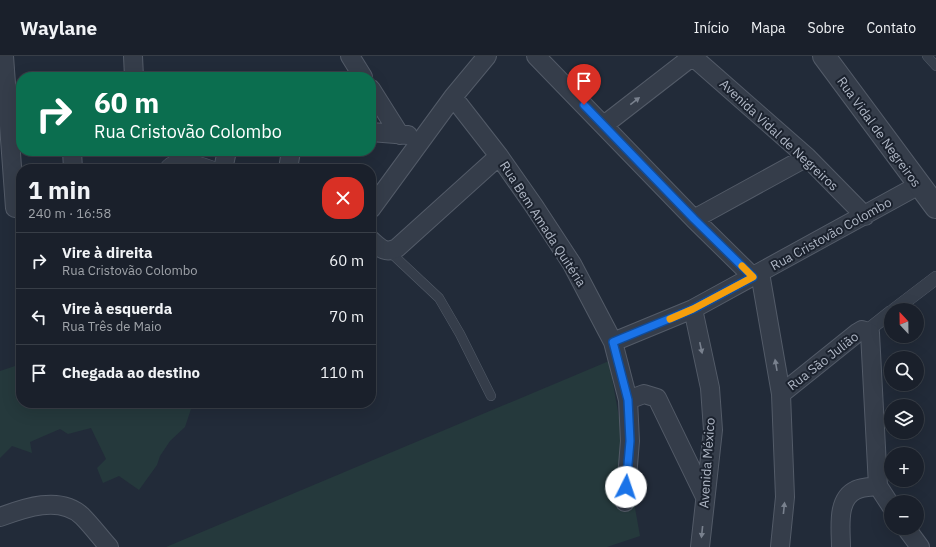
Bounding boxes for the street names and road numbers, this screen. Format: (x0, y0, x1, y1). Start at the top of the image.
street label: Rua Vidal de Negreiros (833, 73, 925, 191)
street label: Avenida Vidal de Negreiros (716, 75, 842, 195)
street label: Rua Bem Amada Quitéria (496, 158, 590, 290)
street label: Rua Cristovão Colombo (768, 194, 894, 274)
street label: Rua São Julião (784, 328, 862, 394)
street label: Avenida México (695, 417, 719, 509)

